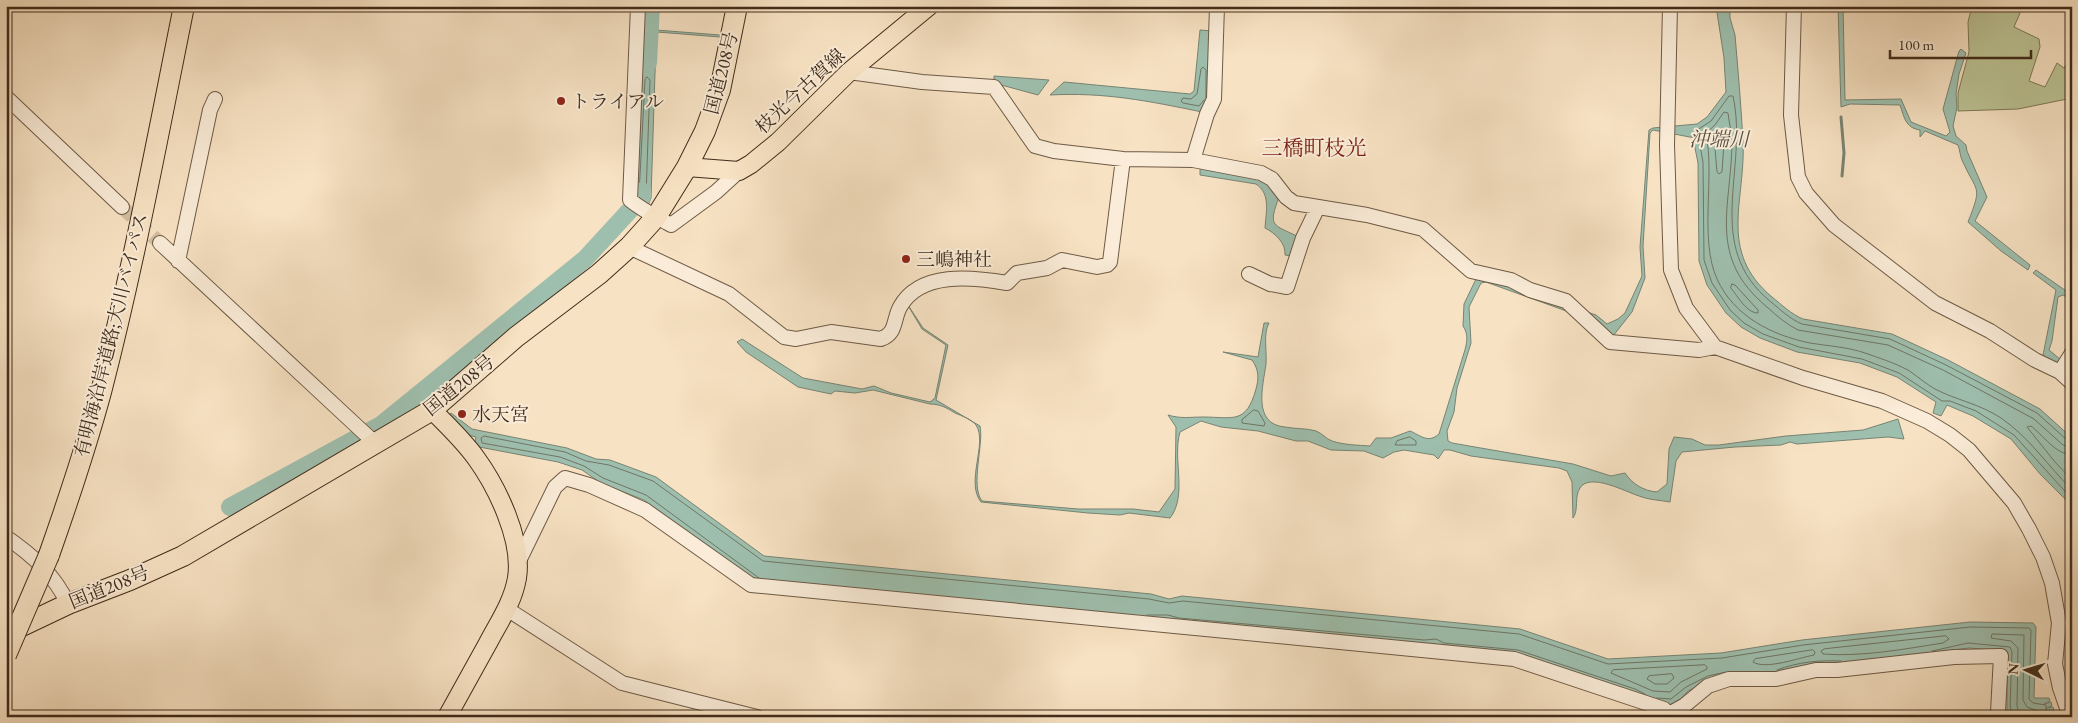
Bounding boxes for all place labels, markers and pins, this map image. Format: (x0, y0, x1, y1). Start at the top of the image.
place label: トライアル (571, 89, 664, 114)
marker: トライアル (555, 95, 567, 107)
place label: 三嶋神社 (916, 247, 992, 272)
marker: 三嶋神社 (900, 253, 912, 265)
place label: 水天宮 (472, 402, 529, 427)
marker: 水天宮 (456, 408, 468, 420)

